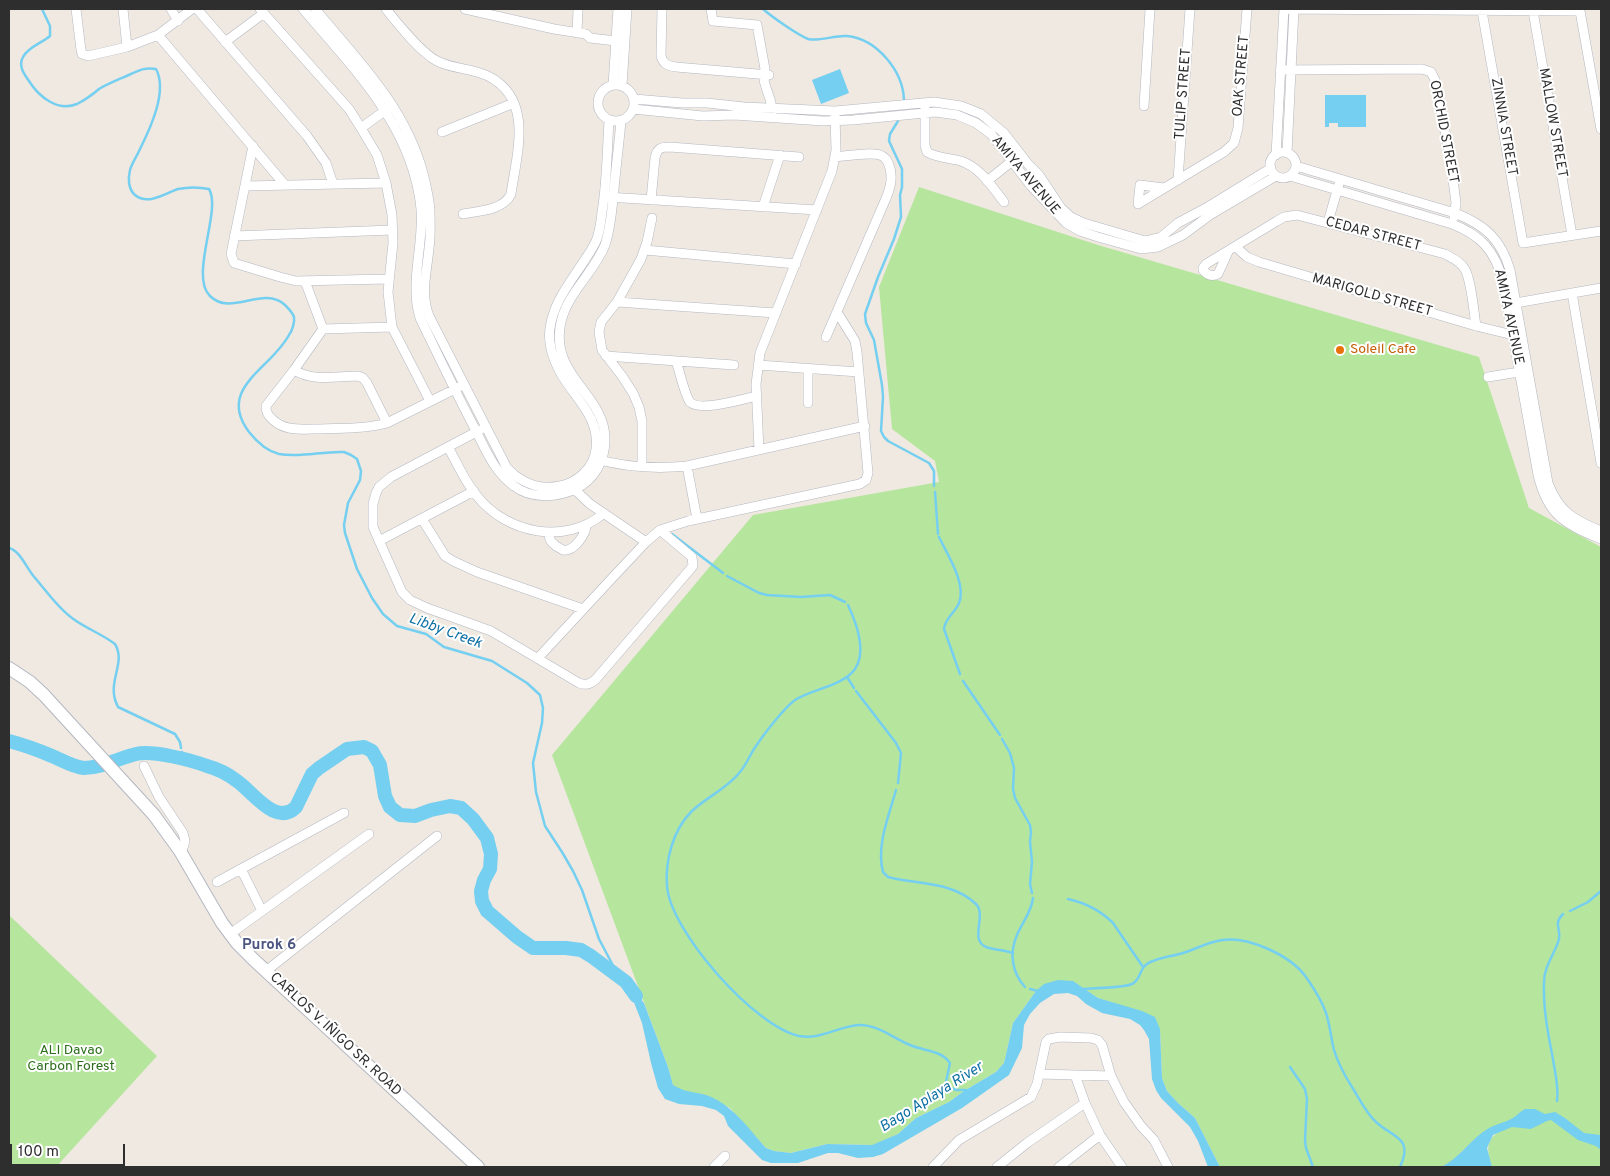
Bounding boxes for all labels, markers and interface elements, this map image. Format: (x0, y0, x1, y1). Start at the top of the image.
street label: OAK STREET (1230, 35, 1254, 117)
street label: TULIP STREET (1172, 48, 1196, 140)
street label: MALLOW STREET (1534, 67, 1570, 179)
street label: ZINNIA STREET (1486, 77, 1520, 177)
street label: ORCHID STREET (1425, 79, 1461, 185)
street label: AMIYA AVENUE (987, 133, 1063, 219)
street label: CEDAR STREET (1323, 214, 1423, 256)
street label: AMIYA AVENUE (1490, 267, 1526, 367)
street label: MARIGOLD STREET (1310, 271, 1434, 321)
place label: Soleil Cafe (1350, 342, 1416, 358)
marker: Soleil Cafe (1334, 344, 1346, 356)
water label: Libby Creek (406, 610, 484, 654)
district label: Purok 6 (242, 937, 296, 955)
street label: CARLOS V. IÑIGO SR. ROAD (266, 970, 404, 1100)
park label: ALI Davao Carbon Forest (27, 1043, 115, 1076)
water label: Bago Aplaya River (877, 1059, 987, 1137)
scale bar (12, 1134, 128, 1166)
text: 100 m (18, 1143, 59, 1162)

